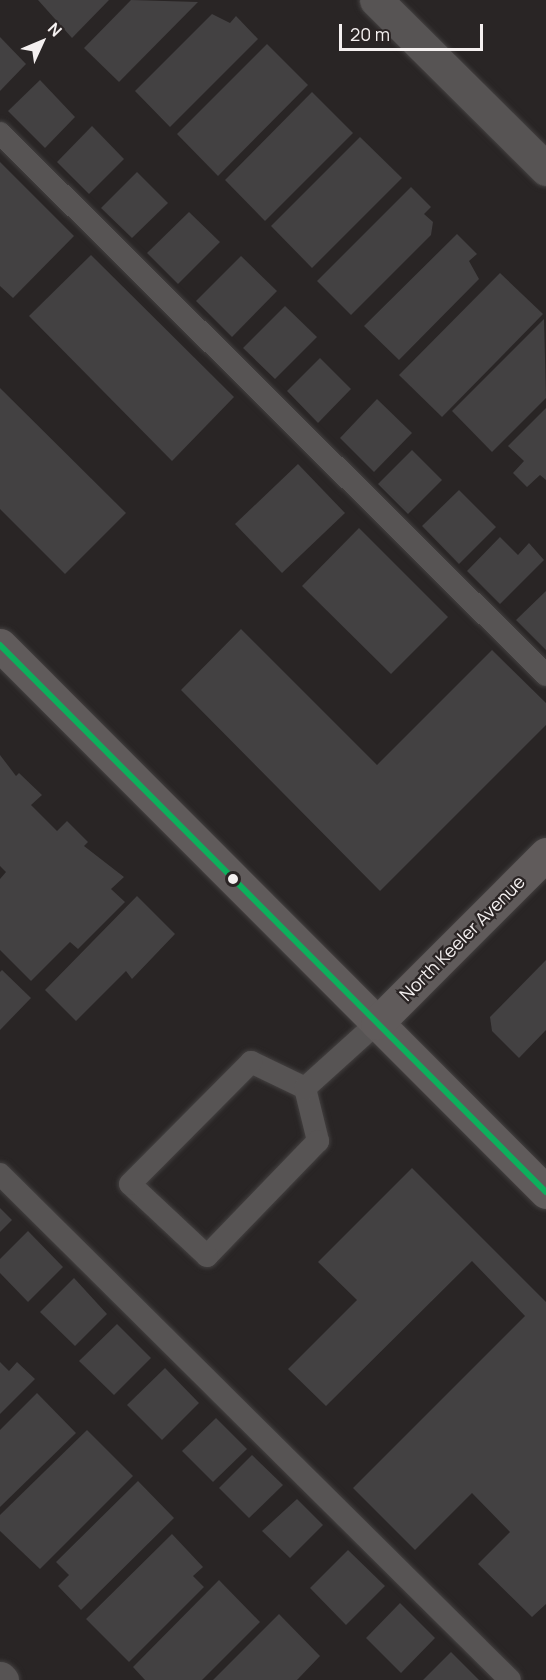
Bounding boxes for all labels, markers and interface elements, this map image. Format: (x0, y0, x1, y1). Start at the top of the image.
north arrow (12, 12, 72, 72)
scale bar (342, 12, 486, 50)
text: N (43, 18, 67, 41)
text: 20 m (350, 22, 390, 46)
street label: North Keeler Avenue (395, 871, 529, 1005)
unlabelled marker (227, 873, 239, 885)

